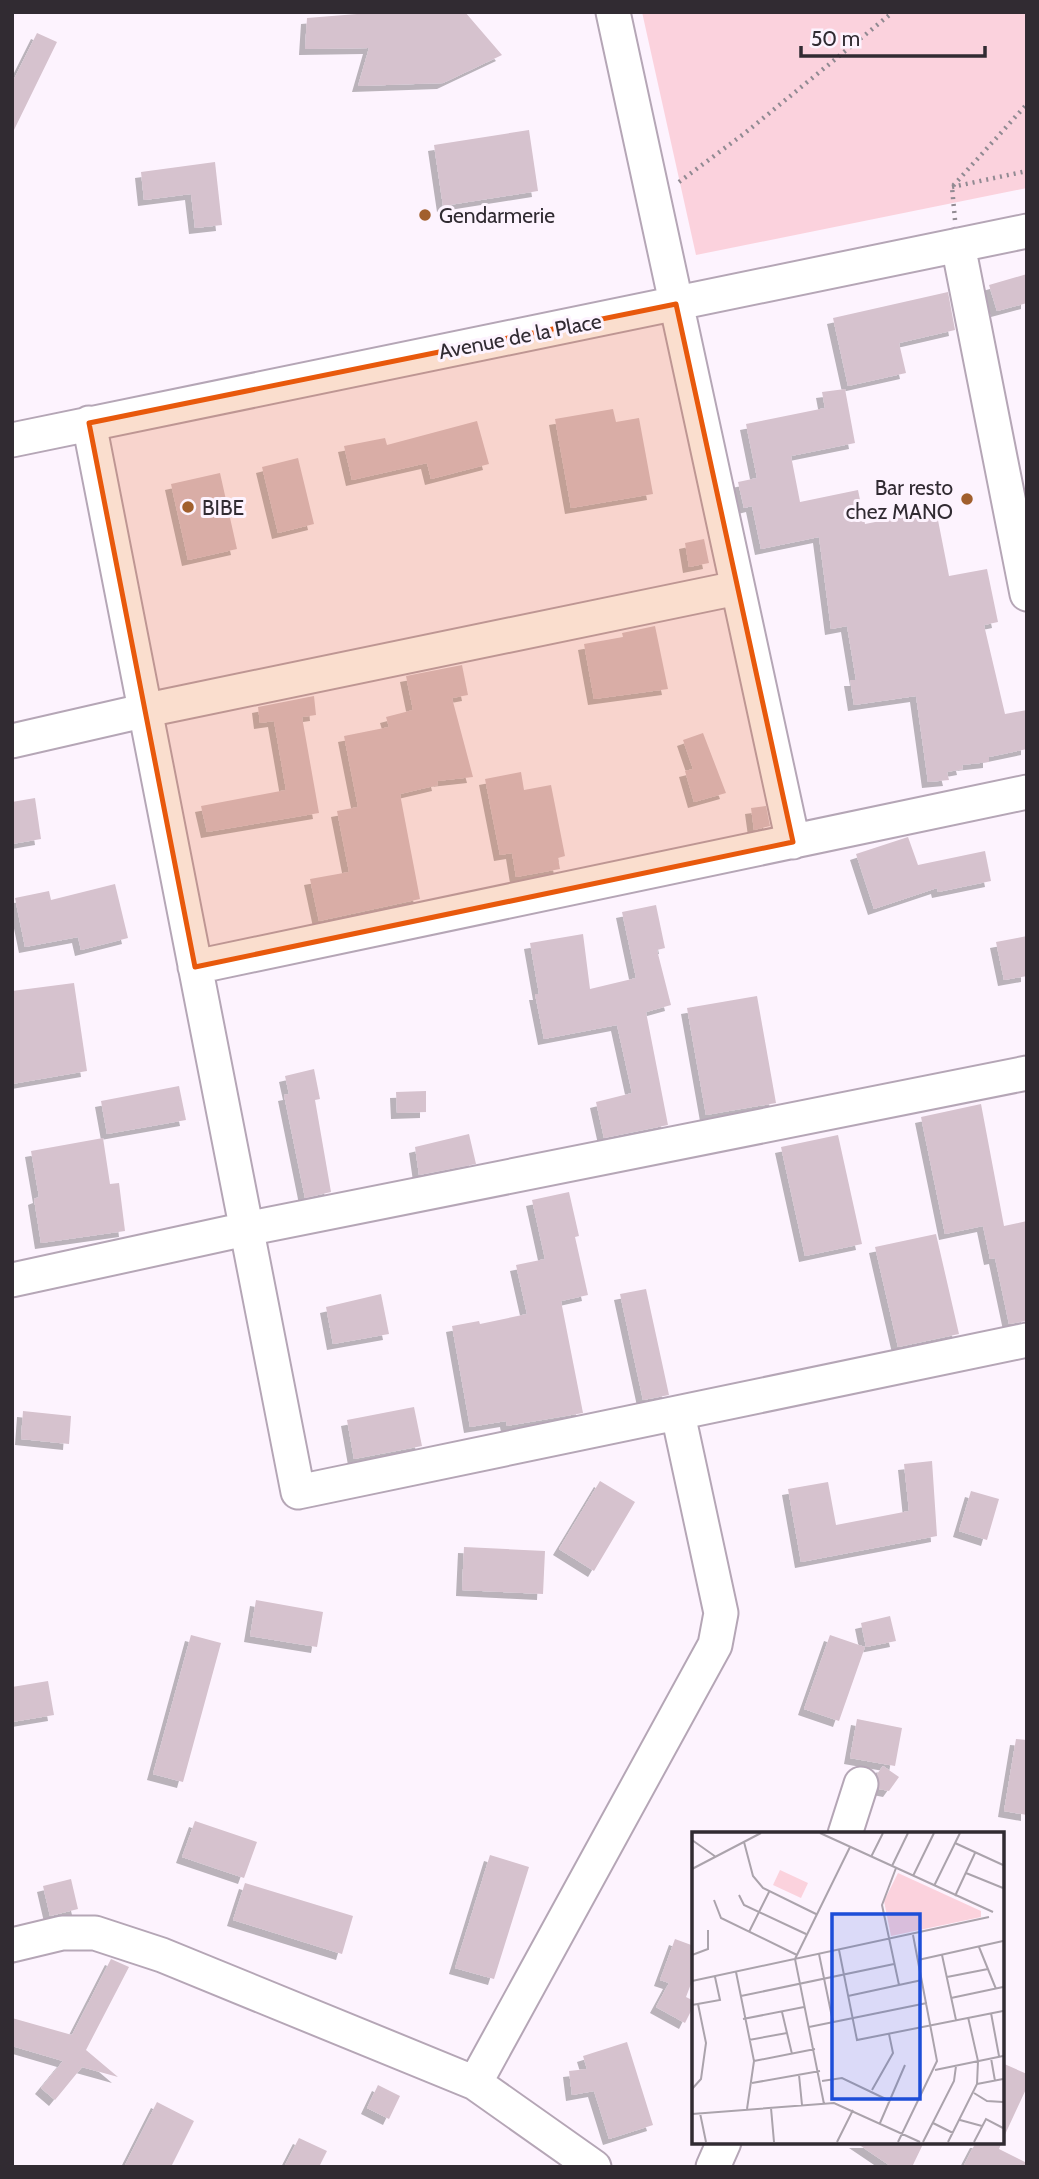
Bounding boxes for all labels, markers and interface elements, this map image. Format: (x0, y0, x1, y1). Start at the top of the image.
scale bar (801, 14, 985, 58)
text: 50 m (811, 26, 860, 51)
place label: Gendarmerie (439, 203, 555, 228)
marker: Gendarmerie (417, 207, 433, 223)
street label: Avenue de la Place (436, 308, 604, 364)
place label: Bar resto chez MANO (846, 475, 953, 524)
marker: Bar resto chez MANO (959, 491, 975, 507)
place label: BIBE (202, 495, 244, 520)
marker: BIBE (180, 499, 196, 515)
inset map (692, 1832, 1004, 2144)

